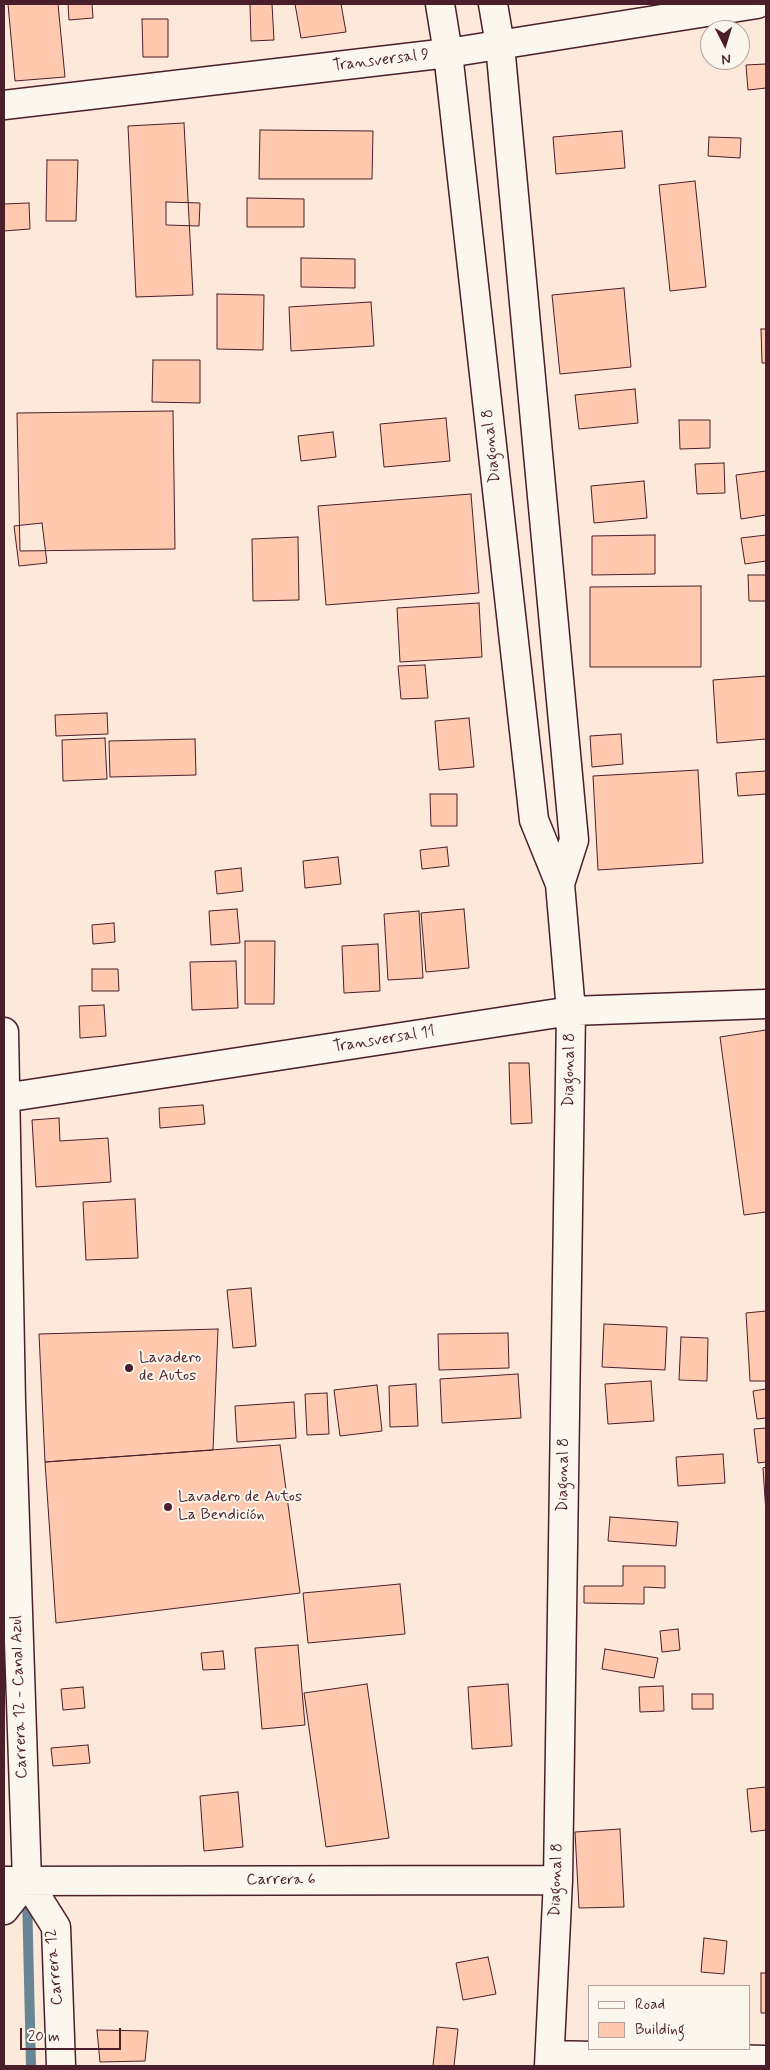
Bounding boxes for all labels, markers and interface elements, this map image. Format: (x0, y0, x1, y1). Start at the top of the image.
north arrow (700, 20, 750, 70)
street label: Transversal 9 (332, 46, 430, 76)
text: N (721, 50, 732, 68)
street label: Diagonal 8 (479, 408, 505, 484)
street label: Transversal 11 (332, 1022, 436, 1058)
street label: Diagonal 8 (560, 1033, 580, 1107)
place label: Lavadero de Autos (139, 1349, 201, 1387)
marker: Lavadero de Autos (123, 1362, 135, 1374)
street label: Diagonal 8 (554, 1438, 574, 1512)
place label: Lavadero de Autos La Bendición (178, 1488, 302, 1526)
marker: Lavadero de Autos La Bendición (162, 1501, 174, 1513)
street label: Carrera 12 - Canal Azul (8, 1615, 32, 1779)
street label: Diagonal 8 (546, 1843, 568, 1917)
street label: Carrera 6 (246, 1871, 316, 1891)
street label: Carrera 12 (42, 1928, 68, 2006)
legend (588, 1985, 750, 2050)
text: Road (635, 1995, 665, 2015)
scale bar (22, 2018, 124, 2050)
text: Building (635, 2020, 685, 2040)
text: 20 m (28, 2027, 60, 2047)

